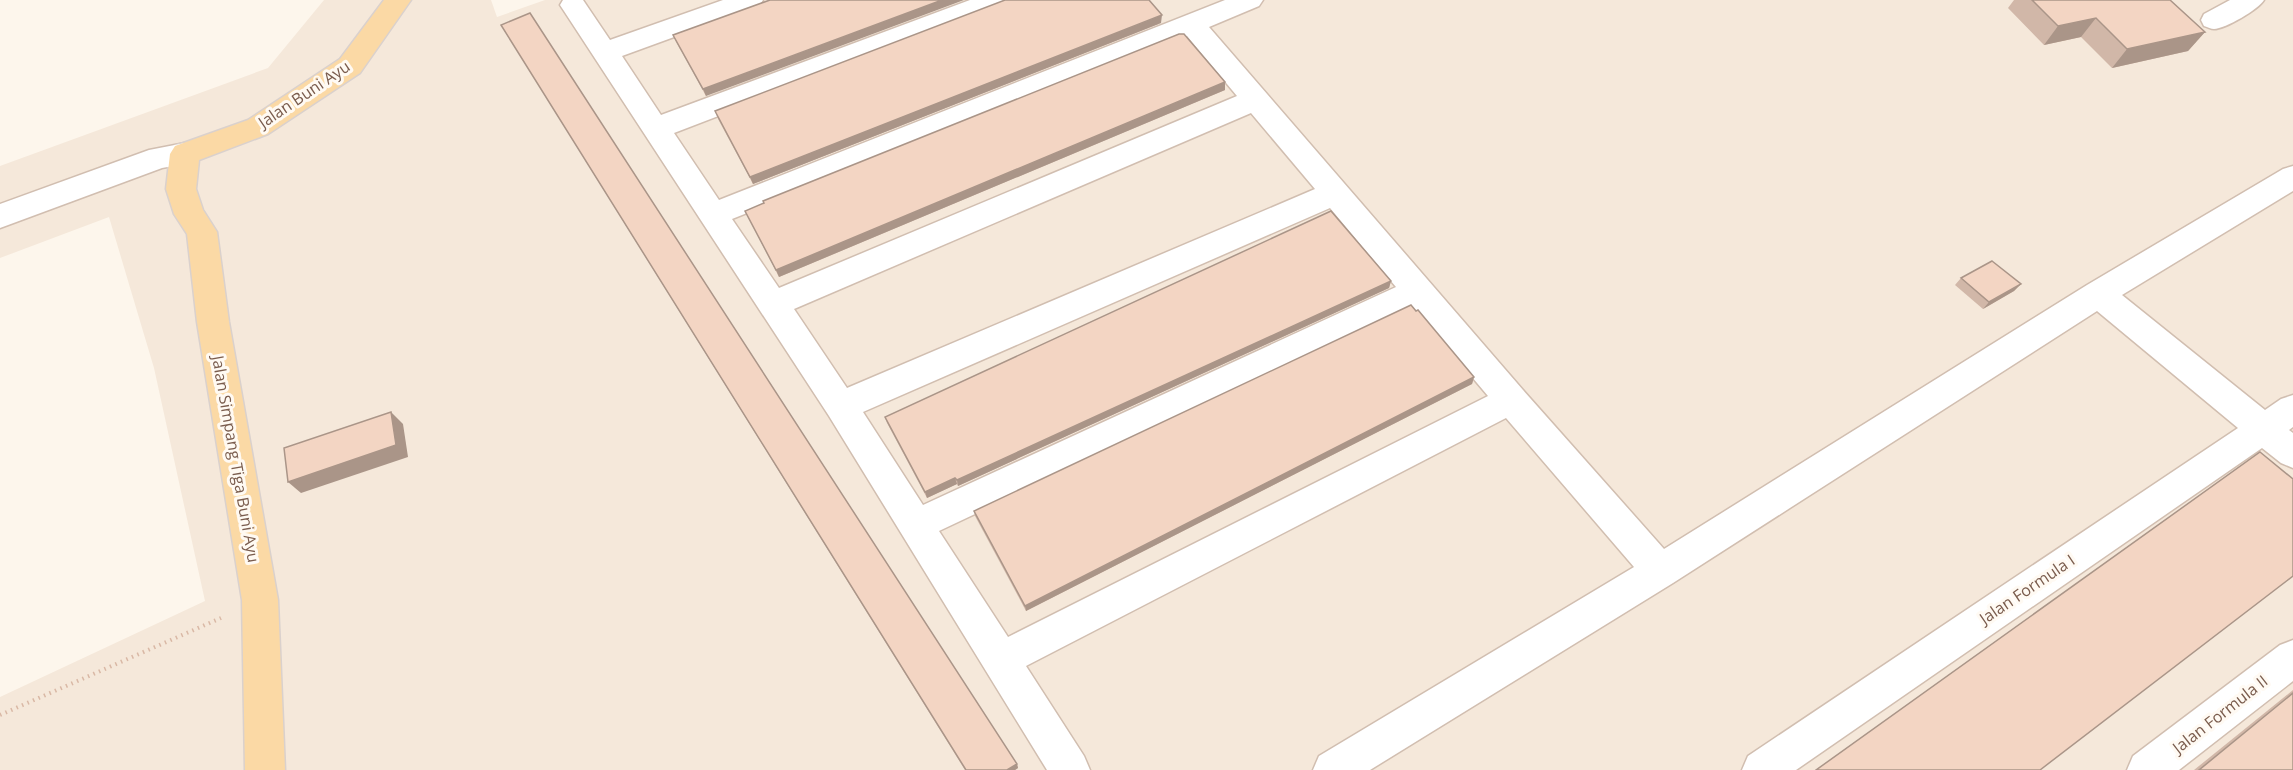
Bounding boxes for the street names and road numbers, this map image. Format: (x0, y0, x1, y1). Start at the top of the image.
street label: Jalan Buni Ayu (252, 55, 354, 134)
street label: Jalan Simpang Tiga Buni Ayu (207, 352, 265, 564)
street label: Jalan Formula I (1973, 549, 2079, 630)
street label: Jalan Formula II (2166, 670, 2272, 759)

